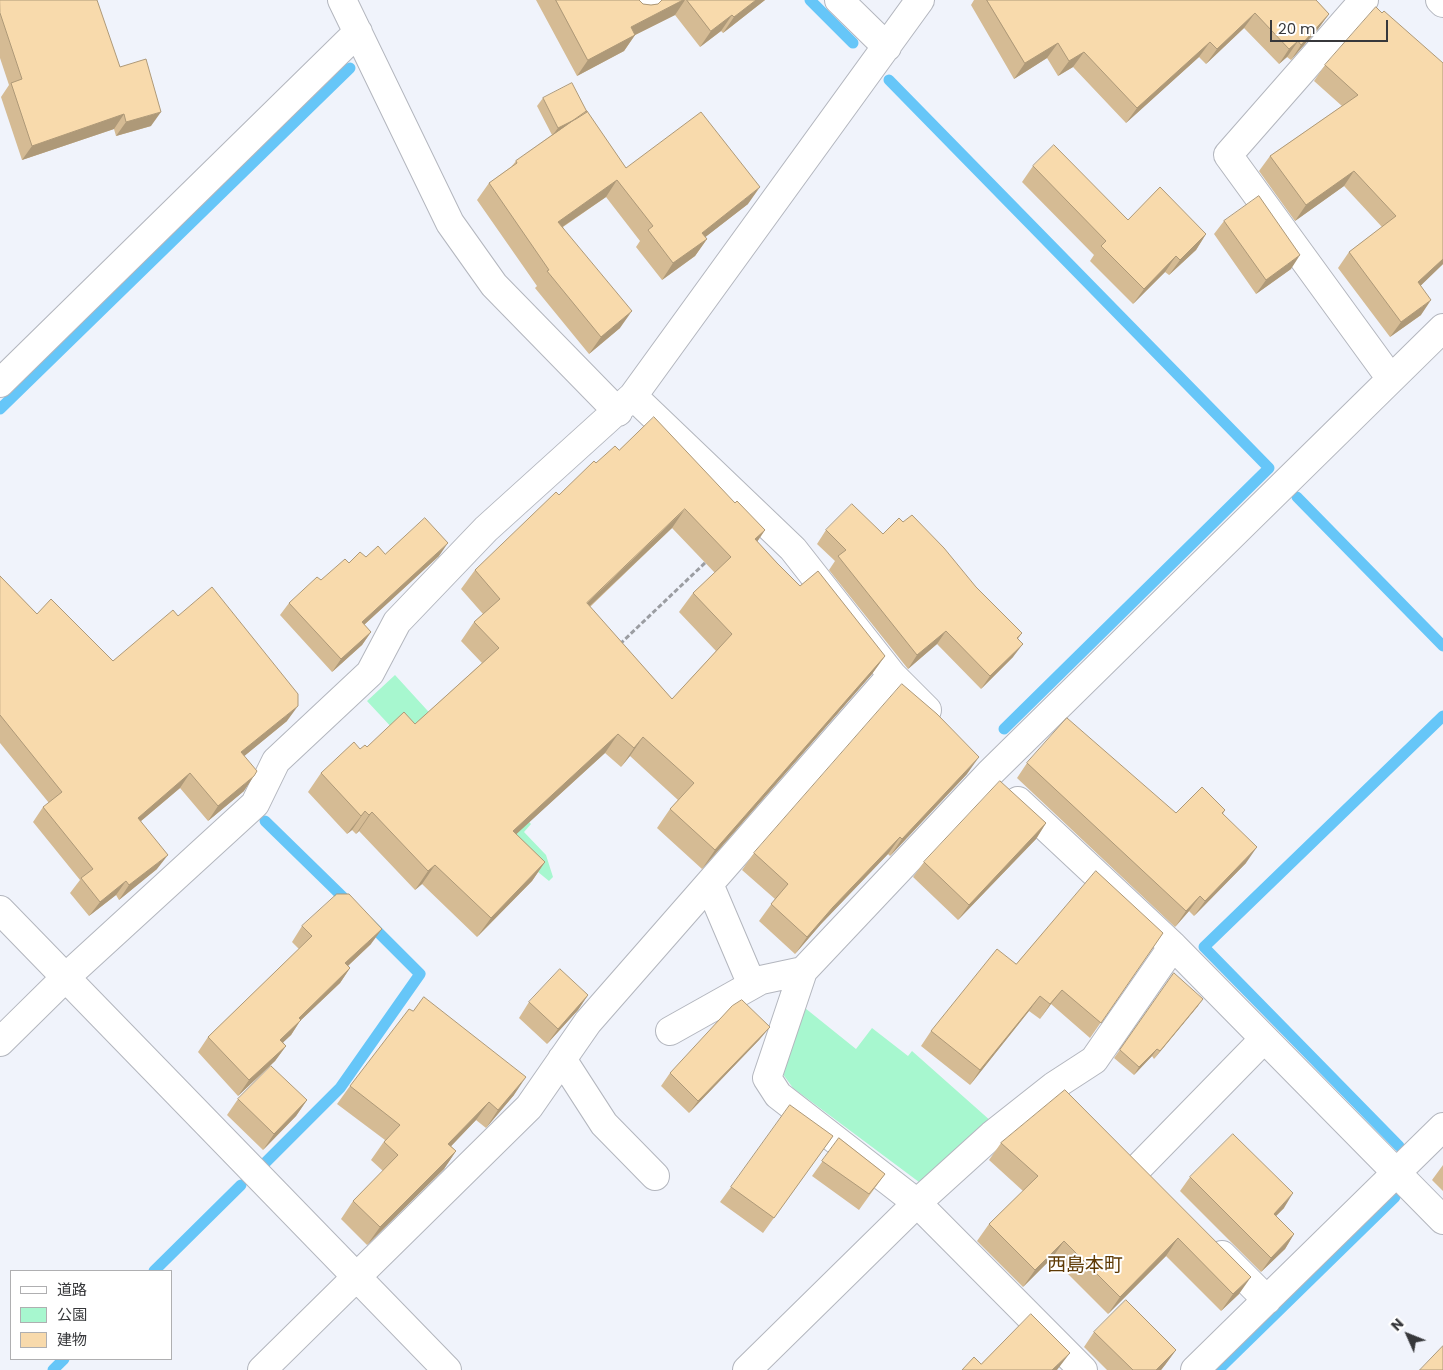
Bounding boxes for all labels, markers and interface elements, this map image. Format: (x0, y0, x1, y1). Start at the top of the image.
scale bar (1273, 10, 1390, 42)
text: 20 m (1278, 18, 1316, 39)
district label: 西島本町 (1047, 1255, 1123, 1277)
legend (10, 1270, 172, 1360)
text: 道路 (57, 1279, 87, 1300)
text: 公園 (57, 1304, 87, 1325)
north arrow (1383, 1310, 1433, 1360)
text: N (1386, 1314, 1408, 1335)
text: 建物 (57, 1329, 87, 1350)

